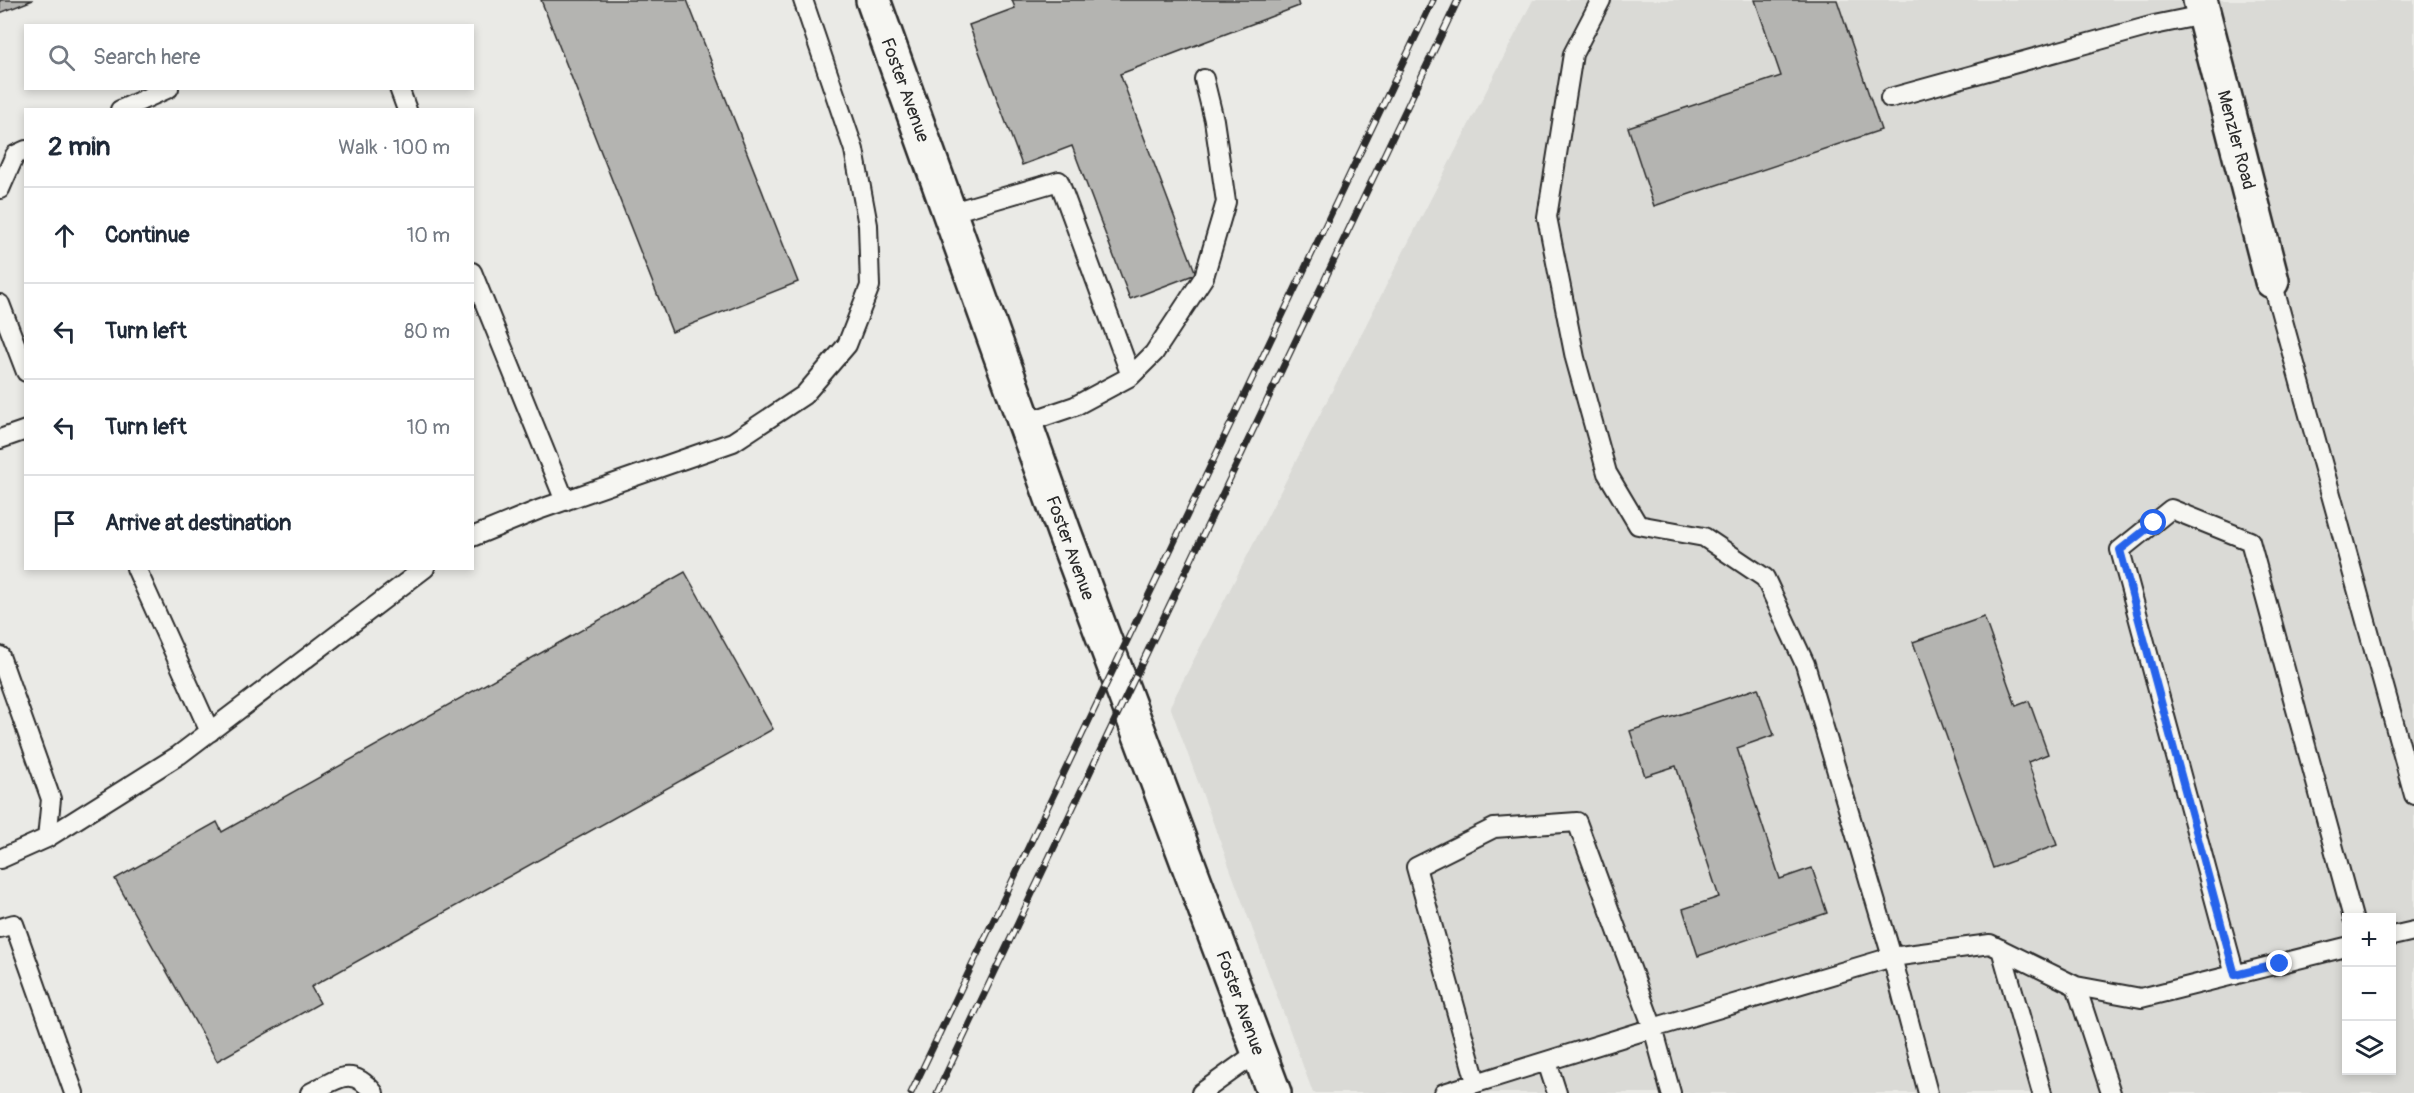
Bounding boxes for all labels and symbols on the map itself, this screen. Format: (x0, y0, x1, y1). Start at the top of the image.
street label: Foster Avenue (875, 35, 935, 145)
street label: Menzler Road (2212, 88, 2260, 192)
street label: Foster Avenue (1040, 493, 1100, 603)
route start (2140, 509, 2166, 535)
street label: Foster Avenue (1210, 948, 1270, 1058)
route end (2266, 950, 2292, 976)

